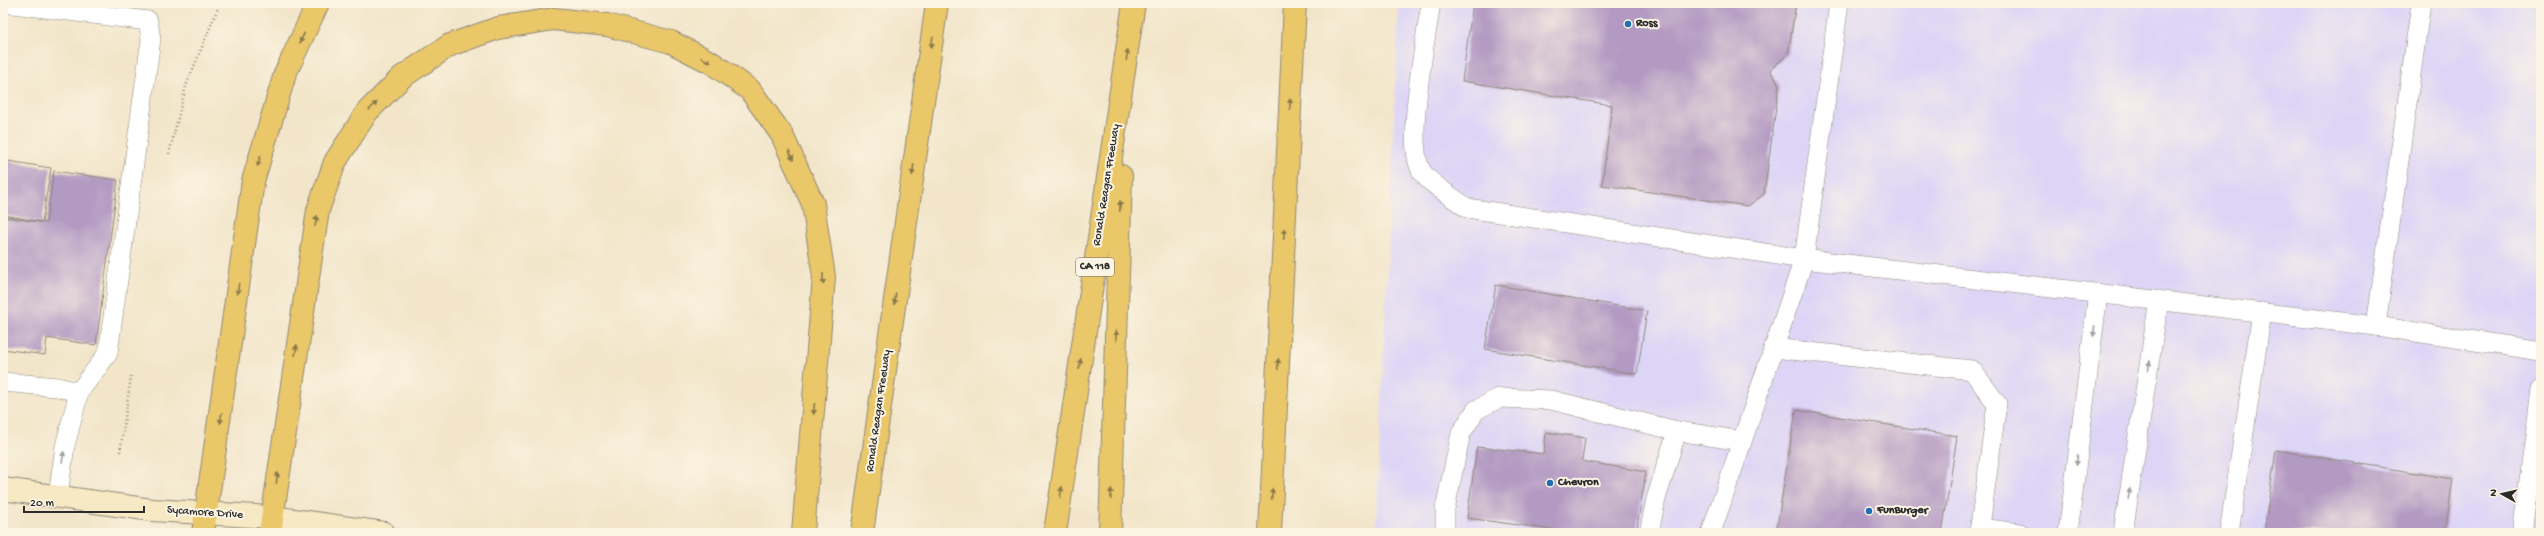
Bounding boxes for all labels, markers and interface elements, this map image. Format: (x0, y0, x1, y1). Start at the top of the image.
place label: Ross (1635, 17, 1658, 31)
marker: Ross (1623, 19, 1633, 29)
one-way arrow (299, 33, 305, 44)
one-way arrow (929, 36, 935, 48)
one-way arrow (1124, 49, 1130, 61)
one-way arrow (700, 57, 712, 63)
one-way arrow (1287, 98, 1294, 110)
one-way arrow (368, 101, 378, 111)
street label: Ronald Reagan Freeway (1090, 123, 1124, 247)
one-way arrow (788, 149, 794, 161)
one-way arrow (256, 155, 262, 167)
one-way arrow (910, 164, 916, 176)
one-way arrow (1116, 200, 1123, 212)
one-way arrow (313, 215, 319, 227)
one-way arrow (1281, 228, 1288, 240)
road number: CA 118 (1076, 258, 1114, 276)
one-way arrow (820, 273, 826, 286)
one-way arrow (235, 283, 241, 295)
one-way arrow (892, 293, 898, 305)
one-way arrow (2090, 325, 2097, 337)
one-way arrow (1112, 330, 1119, 342)
one-way arrow (293, 344, 299, 356)
street label: Ronald Reagan Freeway (863, 349, 895, 473)
one-way arrow (1077, 358, 1083, 370)
one-way arrow (1275, 358, 1282, 370)
one-way arrow (2146, 360, 2152, 372)
one-way arrow (811, 403, 818, 415)
one-way arrow (217, 412, 224, 424)
one-way arrow (60, 451, 66, 463)
one-way arrow (2074, 454, 2081, 466)
one-way arrow (274, 472, 280, 484)
north arrow (2482, 474, 2522, 514)
place label: Chevron (1557, 476, 1599, 490)
marker: Chevron (1545, 478, 1555, 488)
one-way arrow (1058, 486, 1064, 498)
one-way arrow (1108, 487, 1114, 500)
scale bar (24, 488, 144, 514)
one-way arrow (1269, 488, 1276, 500)
one-way arrow (2126, 488, 2132, 501)
text: N (2488, 488, 2501, 497)
text: 20 m (30, 497, 55, 511)
street label: Sycamore Drive (166, 503, 244, 523)
place label: FunBurger (1876, 504, 1930, 518)
marker: FunBurger (1864, 506, 1874, 516)

